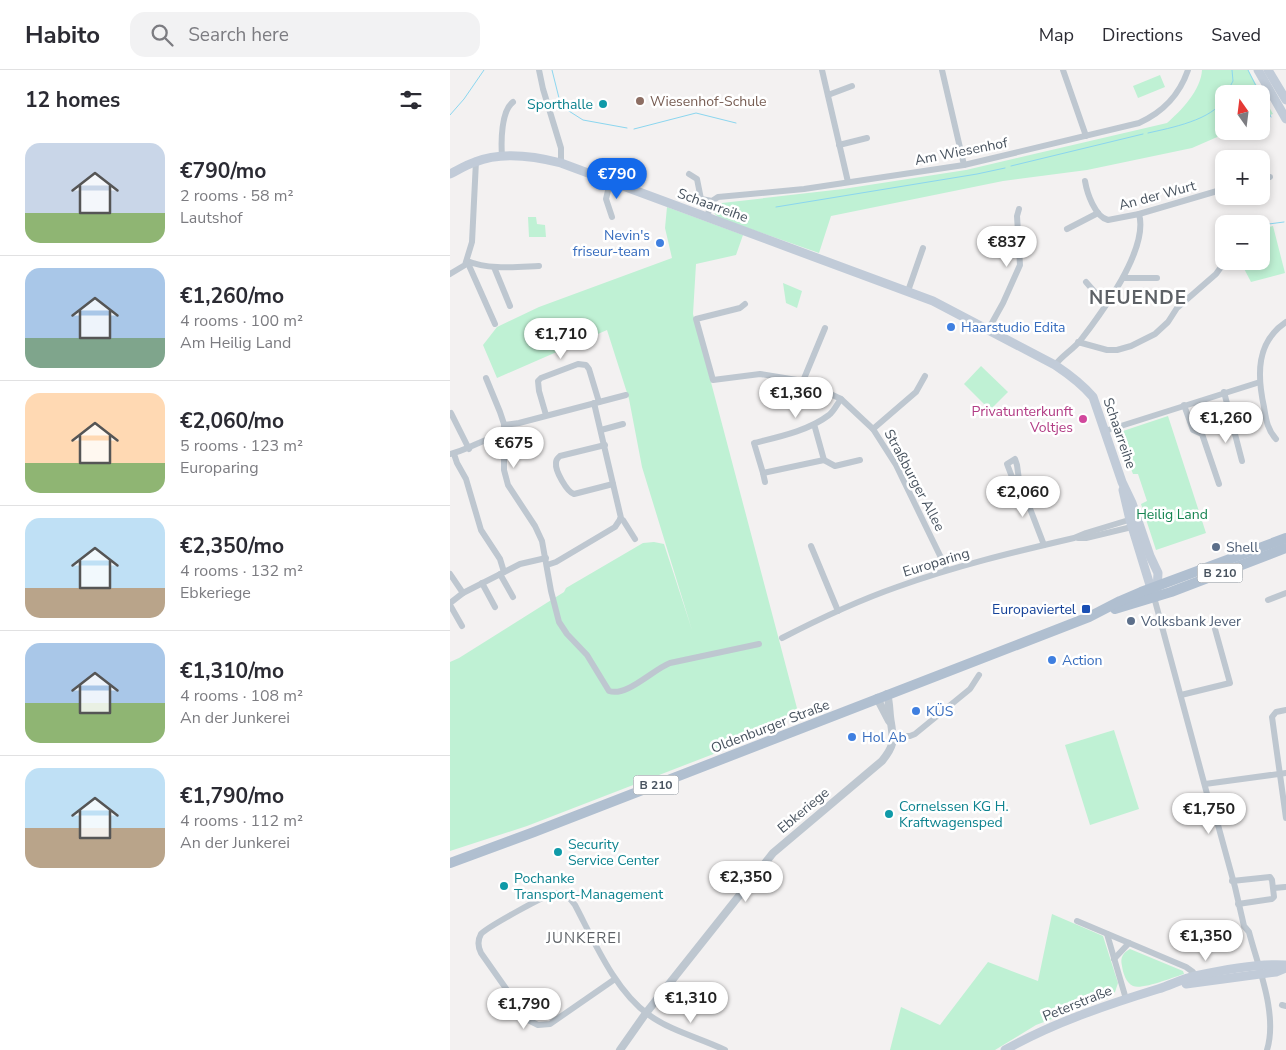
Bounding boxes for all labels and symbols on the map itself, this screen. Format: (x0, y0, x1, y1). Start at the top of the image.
north arrow (1215, 85, 1270, 140)
place label: Wiesenhof-Schule (650, 92, 767, 111)
place label: Sporthalle (527, 95, 593, 114)
marker: Wiesenhof-Schule (634, 95, 646, 107)
marker: Sporthalle (597, 98, 609, 110)
street label: Am Wiesenhof (913, 133, 1010, 170)
pin: €790 (587, 158, 647, 200)
street label: An der Wurt (1117, 176, 1198, 215)
street label: Schaarreihe (675, 184, 751, 227)
place label: Nevin's friseur-team (573, 226, 650, 261)
pin: €837 (977, 226, 1037, 268)
marker: Nevin's friseur-team (654, 237, 666, 249)
district label: NEUENDE (1089, 285, 1187, 311)
pin: €1,710 (520, 318, 602, 360)
place label: Haarstudio Edita (961, 318, 1065, 337)
marker: Haarstudio Edita (945, 321, 957, 333)
pin: €1,360 (755, 376, 837, 419)
street label: Schaarreihe (1099, 395, 1141, 471)
place label: Privatunterkunft Voltjes (971, 402, 1073, 437)
pin: €1,260 (1185, 402, 1267, 444)
marker: Privatunterkunft Voltjes (1077, 413, 1089, 425)
pin: €675 (484, 426, 544, 469)
street label: Straßburger Allee (880, 426, 949, 535)
pin: €2,060 (982, 476, 1064, 518)
park label: Heilig Land (1136, 505, 1208, 524)
place label: Shell (1226, 538, 1259, 557)
marker: Shell (1210, 541, 1222, 553)
street label: Europaring (901, 543, 972, 582)
road number: B 210 (1198, 563, 1242, 582)
place label: Europaviertel (992, 600, 1077, 619)
marker: Europaviertel (1080, 603, 1092, 615)
place label: Volksbank Jever (1140, 612, 1241, 631)
marker: Volksbank Jever (1125, 615, 1137, 627)
place label: Action (1062, 651, 1103, 670)
marker: Action (1046, 654, 1058, 666)
street label: Oldenburger Straße (708, 695, 832, 758)
place label: KÜS (926, 702, 954, 721)
marker: KÜS (910, 705, 922, 717)
place label: Hol Ab (862, 728, 907, 747)
marker: Hol Ab (846, 731, 858, 743)
road number: B 210 (634, 776, 678, 794)
street label: Ebkeriege (773, 783, 833, 838)
pin: €1,750 (1168, 792, 1250, 835)
place label: Cornelssen KG H. Kraftwagensped (899, 797, 1009, 832)
marker: Cornelssen KG H. Kraftwagensped (883, 808, 895, 820)
place label: Security Service Center (568, 835, 659, 870)
marker: Security Service Center (552, 846, 564, 858)
pin: €2,350 (705, 860, 787, 903)
place label: Pochanke Transport-Management (514, 869, 663, 904)
marker: Pochanke Transport-Management (498, 880, 510, 892)
pin: €1,350 (1165, 920, 1247, 962)
district label: JUNKEREI (545, 928, 622, 948)
street label: Peterstraße (1040, 981, 1115, 1026)
pin: €1,310 (650, 982, 732, 1024)
pin: €1,790 (483, 988, 565, 1030)

